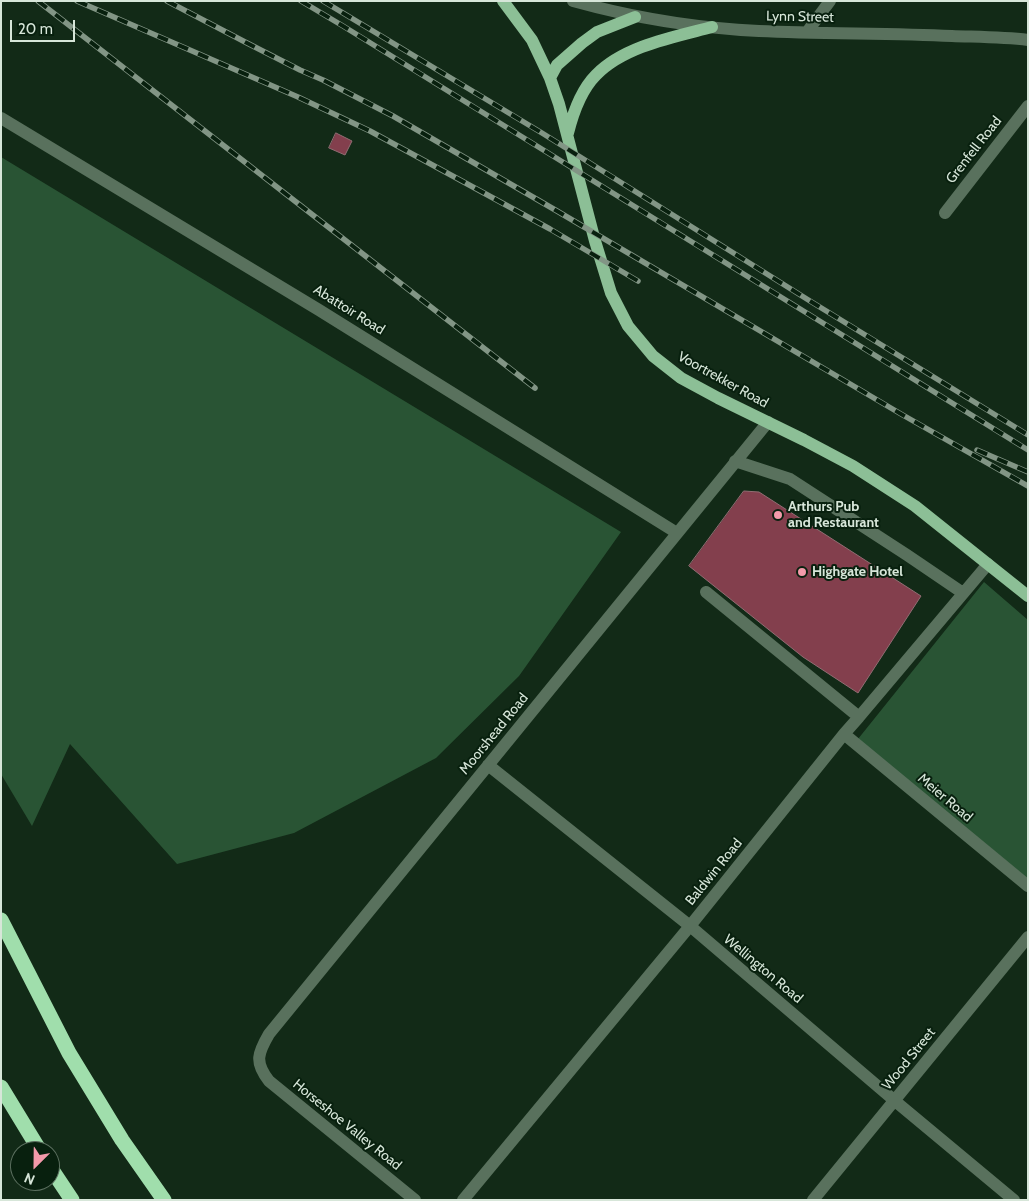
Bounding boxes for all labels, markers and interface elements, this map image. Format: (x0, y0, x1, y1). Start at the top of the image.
street label: Lynn Street (766, 8, 834, 26)
scale bar (12, 10, 78, 42)
text: 20 m (18, 20, 53, 38)
street label: Grenfell Road (943, 113, 1005, 187)
street label: Abattoir Road (310, 281, 388, 339)
street label: Voortrekker Road (675, 348, 771, 412)
place label: Arthurs Pub and Restaurant (788, 499, 879, 532)
marker: Arthurs Pub and Restaurant (772, 509, 784, 521)
place label: Highgate Hotel (812, 564, 903, 580)
marker: Highgate Hotel (796, 566, 808, 578)
street label: Moorshead Road (456, 690, 532, 778)
street label: Meier Road (914, 770, 976, 826)
street label: Baldwin Road (682, 835, 746, 909)
street label: Wellington Road (720, 931, 806, 1007)
street label: Wood Street (879, 1025, 939, 1093)
street label: Horseshoe Valley Road (289, 1076, 405, 1174)
north arrow (10, 1141, 60, 1191)
text: N (21, 1169, 38, 1189)

